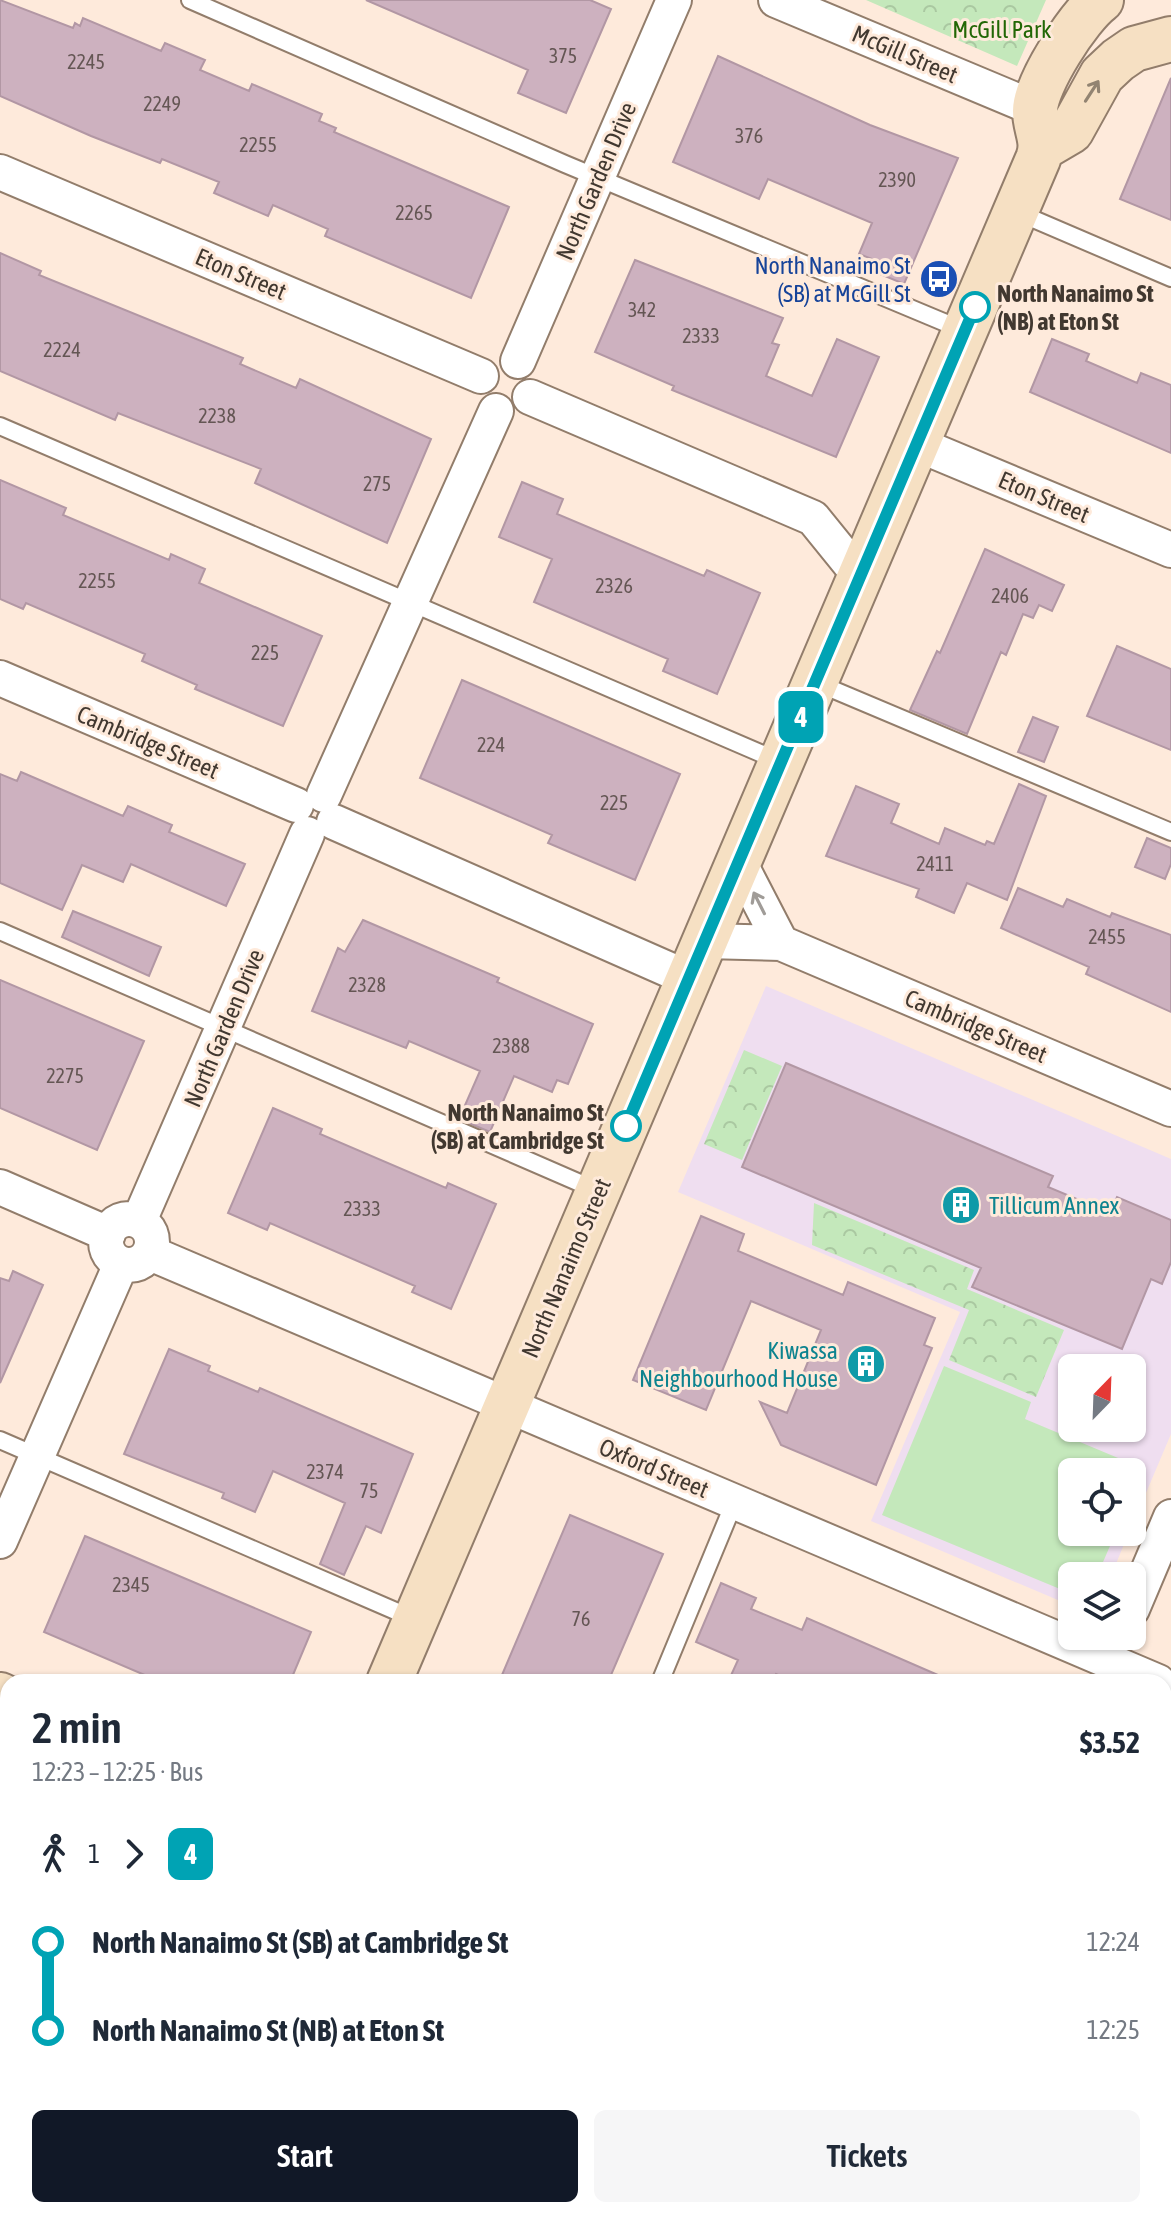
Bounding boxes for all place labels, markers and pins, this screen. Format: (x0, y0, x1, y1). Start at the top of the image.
place label: North Nanaimo St (SB) at McGill St (754, 252, 911, 307)
bus stop icon: North Nanaimo St (SB) at McGill St (918, 258, 960, 300)
place label: North Nanaimo St (NB) at Eton St (997, 280, 1154, 335)
marker: North Nanaimo St (NB) at Eton St (960, 292, 990, 322)
place label: North Nanaimo St (SB) at Cambridge St (431, 1099, 604, 1154)
marker: North Nanaimo St (SB) at Cambridge St (611, 1111, 641, 1141)
building icon: Tillicum Annex (940, 1184, 982, 1226)
place label: Tillicum Annex (989, 1192, 1120, 1219)
place label: Kiwassa Neighbourhood House (639, 1337, 838, 1392)
building icon: Kiwassa Neighbourhood House (845, 1343, 887, 1385)

